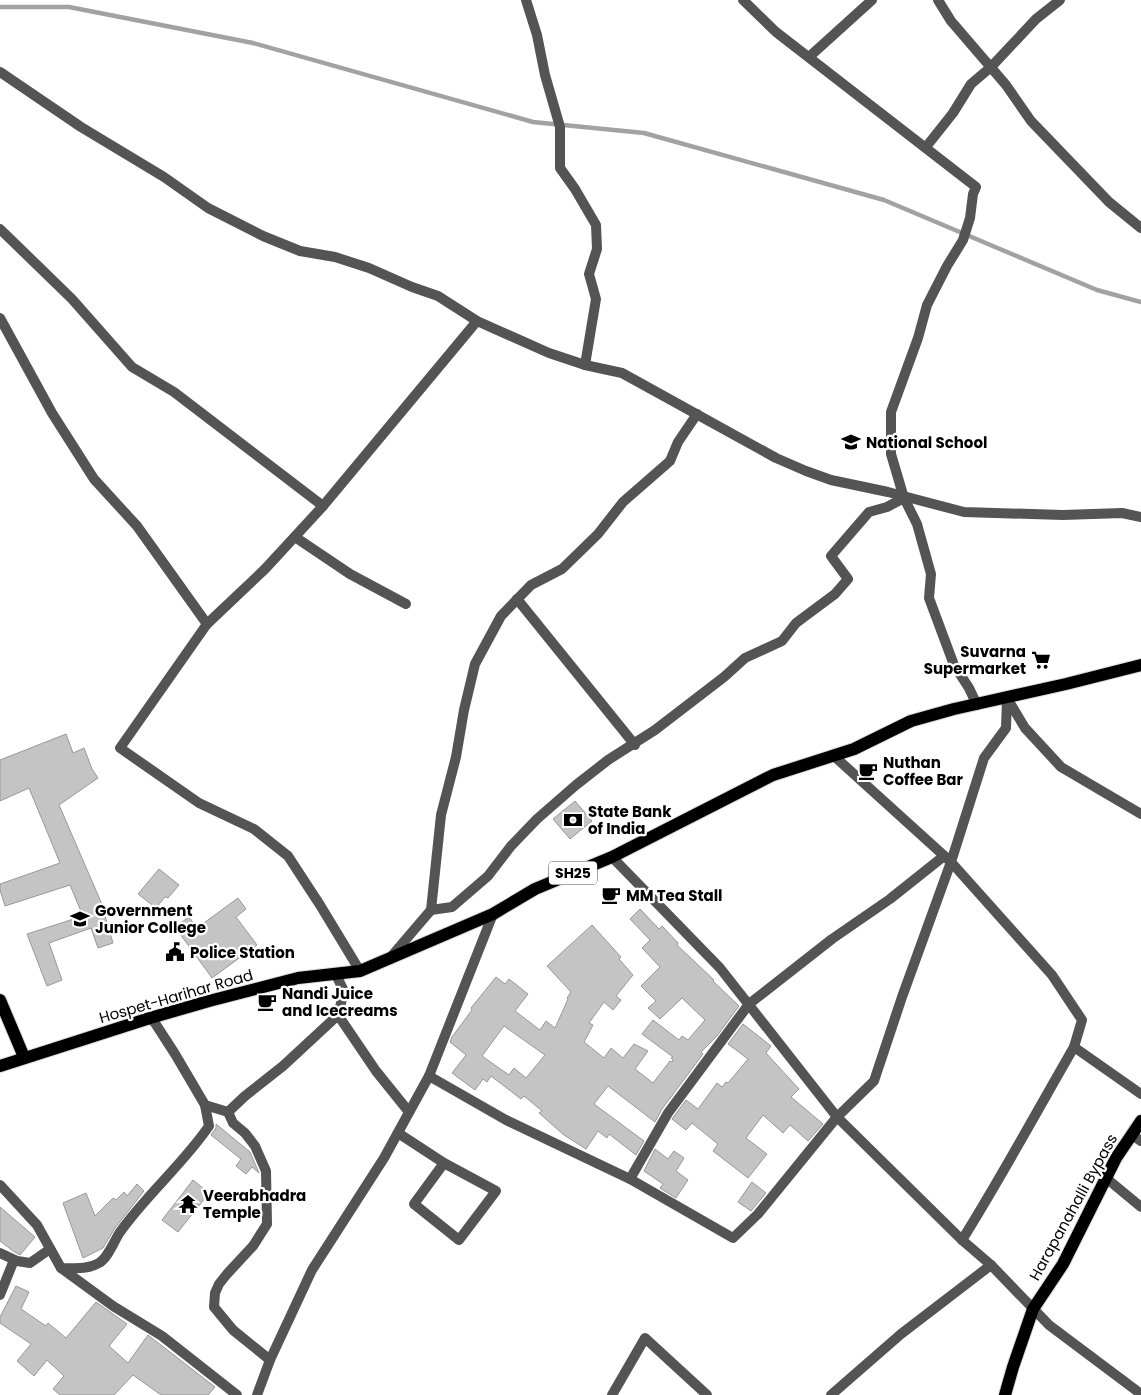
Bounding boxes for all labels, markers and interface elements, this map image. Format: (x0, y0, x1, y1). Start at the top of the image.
school or university icon: National School (840, 431, 862, 453)
place label: National School (866, 432, 987, 453)
place label: Suvarna Supermarket (924, 641, 1026, 679)
supermarket icon: Suvarna Supermarket (1030, 649, 1052, 671)
place label: Nuthan Coffee Bar (883, 752, 964, 790)
cafe icon: Nuthan Coffee Bar (857, 760, 879, 782)
place label: State Bank of India (588, 801, 672, 839)
bank icon: State Bank of India (562, 809, 584, 831)
road number: SH25 (549, 861, 597, 884)
cafe icon: MM Tea Stall (600, 884, 622, 906)
place label: MM Tea Stall (626, 885, 723, 906)
place label: Government Junior College (95, 900, 206, 938)
school or university icon: Government Junior College (69, 908, 91, 930)
public building icon: Police Station (164, 941, 186, 963)
place label: Police Station (190, 942, 295, 963)
street label: Hospet-Harihar Road (97, 964, 255, 1028)
place label: Nandi Juice and Icecreams (282, 983, 398, 1021)
cafe icon: Nandi Juice and Icecreams (256, 991, 278, 1013)
street label: Harapanahalli Bypass (1024, 1130, 1122, 1284)
place label: Veerabhadra Temple (203, 1185, 306, 1223)
temple icon: Veerabhadra Temple (177, 1193, 199, 1215)

